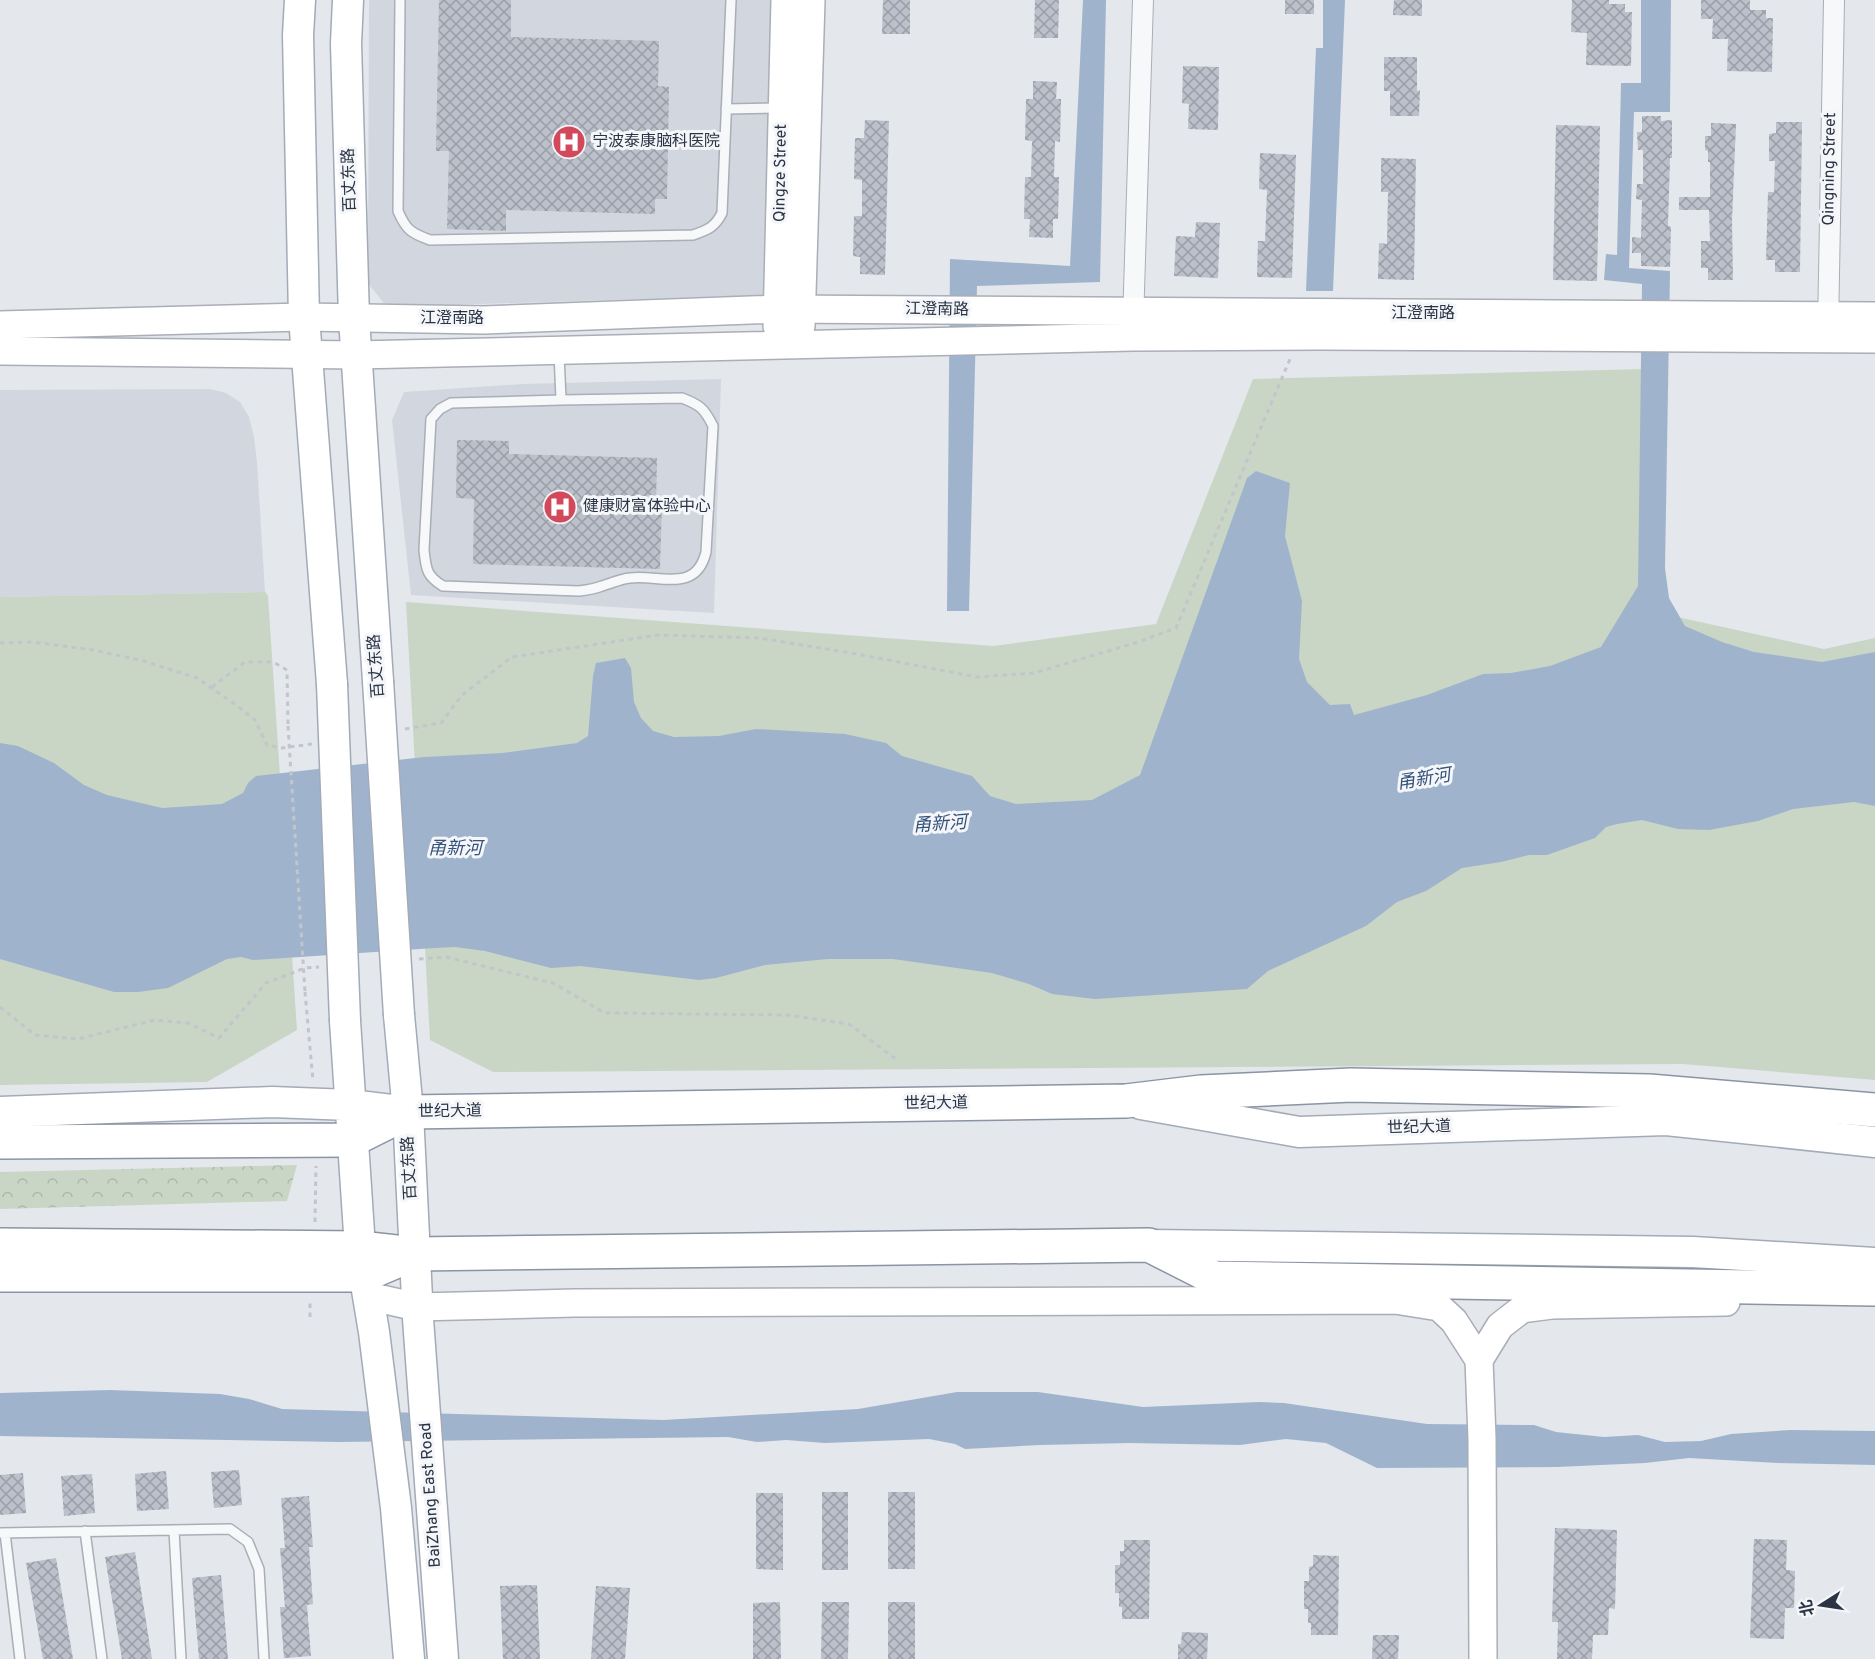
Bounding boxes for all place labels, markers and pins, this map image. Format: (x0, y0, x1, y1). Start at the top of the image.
hospital icon: 宁波泰康脑科医院 (551, 124, 587, 160)
place label: 宁波泰康脑科医院 (592, 132, 720, 152)
hospital icon: 健康财富体验中心 (542, 489, 578, 525)
place label: 健康财富体验中心 (583, 497, 711, 517)

